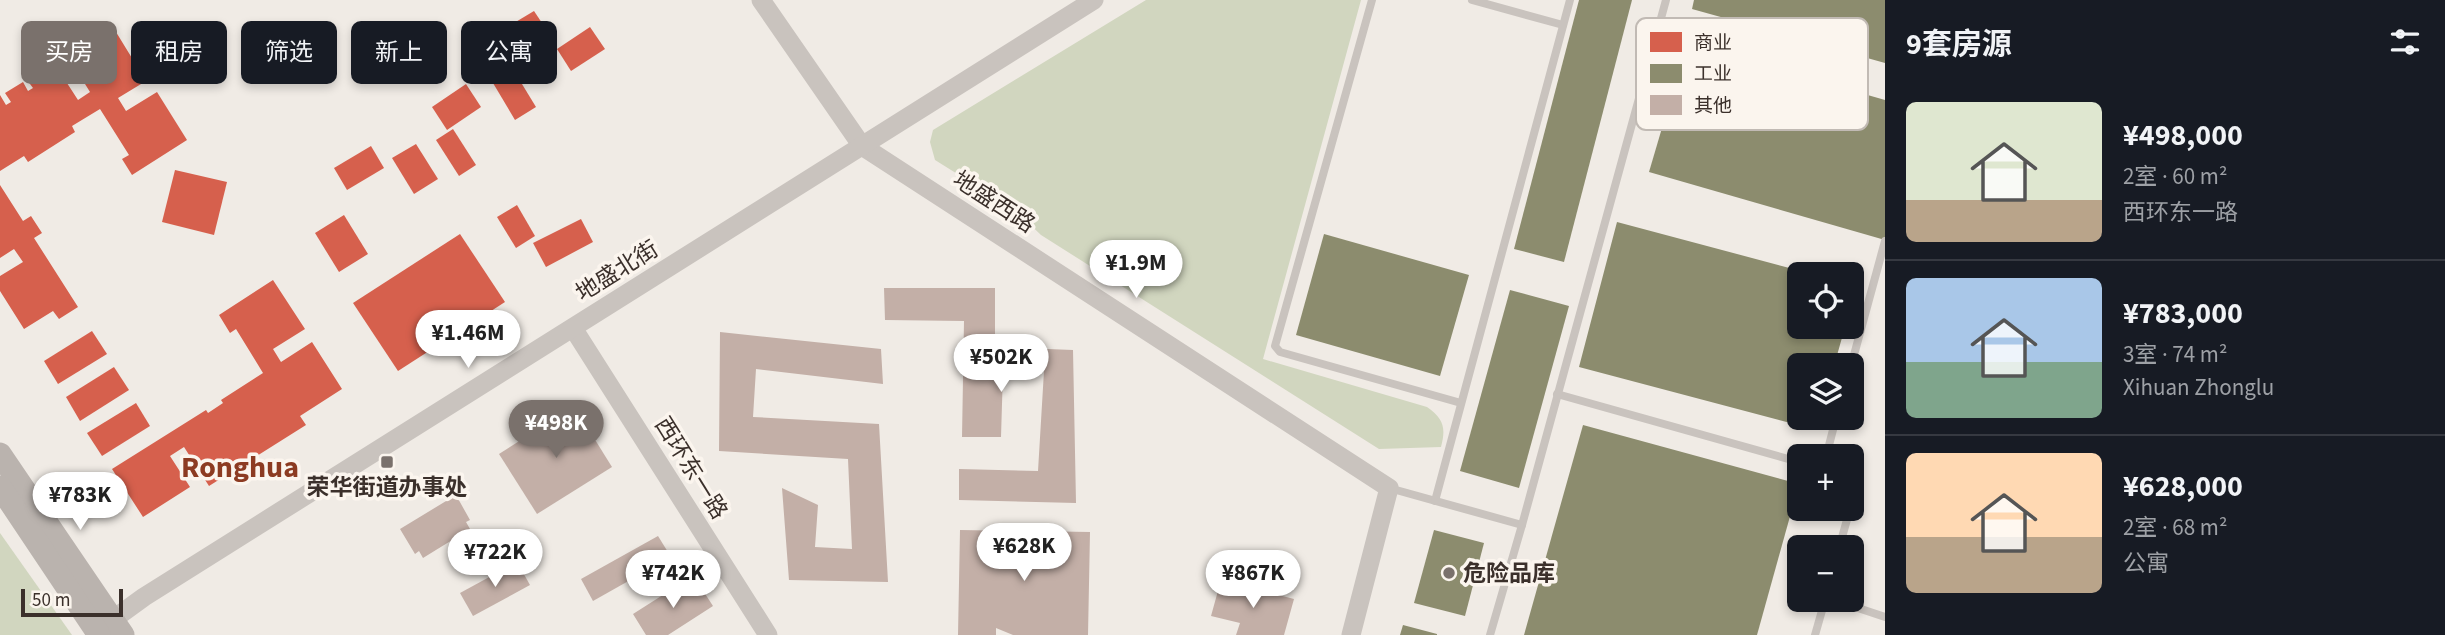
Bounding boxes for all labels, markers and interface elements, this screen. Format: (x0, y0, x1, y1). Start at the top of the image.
legend (1636, 18, 1868, 130)
chip: 买房 (21, 21, 117, 84)
chip: 租房 (131, 21, 227, 84)
chip: 筛选 (241, 21, 337, 84)
chip: 新上 (351, 21, 447, 84)
chip: 公寓 (461, 21, 557, 84)
text: 9套房源 (1906, 23, 2012, 66)
icon: filters (2386, 23, 2424, 61)
text: 商业 (1694, 30, 1732, 57)
text: 工业 (1694, 61, 1732, 88)
text: 其他 (1694, 93, 1732, 120)
text: ¥498,000 (2123, 114, 2243, 157)
icon: home (1962, 130, 2046, 214)
text: 2室 · 60 m² (2123, 160, 2227, 193)
street label: 地盛西路 (946, 163, 1042, 241)
text: 西环东一路 (2123, 196, 2238, 229)
street label: 地盛北街 (569, 233, 665, 309)
pin: ¥1.9M (1087, 240, 1185, 300)
text: ¥1.9M (1106, 246, 1166, 279)
map controls (1787, 262, 1864, 612)
button: locate (1787, 262, 1864, 339)
text: ¥783,000 (2123, 292, 2243, 335)
icon: home (1962, 306, 2046, 390)
pin: ¥1.46M (411, 310, 525, 370)
text: ¥1.46M (431, 316, 505, 349)
pin: ¥502K (952, 334, 1050, 394)
text: 3室 · 74 m² (2123, 338, 2227, 371)
text: ¥502K (970, 340, 1032, 373)
button: layers (1787, 353, 1864, 430)
text: Xihuan Zhonglu (2123, 371, 2274, 404)
pin: ¥498K (507, 400, 605, 460)
text: ¥498K (525, 406, 587, 439)
street label: 西环东一路 (647, 410, 735, 526)
button: + (1787, 444, 1864, 521)
district label: Ronghua (181, 446, 299, 489)
marker: 荣华街道办事处 (379, 454, 395, 470)
text: ¥628,000 (2123, 465, 2243, 508)
place label: 荣华街道办事处 (307, 471, 468, 504)
pin: ¥783K (31, 472, 129, 532)
text: ¥783K (49, 478, 111, 511)
icon: home (1962, 481, 2046, 565)
text: 2室 · 68 m² (2123, 511, 2227, 544)
pin: ¥628K (975, 524, 1073, 583)
text: ¥628K (993, 529, 1055, 562)
pin: ¥722K (446, 530, 544, 589)
text: ¥722K (464, 535, 526, 568)
button: − (1787, 535, 1864, 612)
text: 公寓 (2123, 547, 2169, 580)
pin: ¥742K (624, 550, 722, 610)
pin: ¥867K (1204, 550, 1302, 610)
text: ¥742K (642, 556, 704, 589)
text: ¥867K (1222, 556, 1284, 589)
place label: 危险品库 (1463, 557, 1555, 590)
marker: 危险品库 (1441, 565, 1457, 581)
scale bar (21, 586, 122, 618)
text: 50 m (32, 587, 70, 614)

